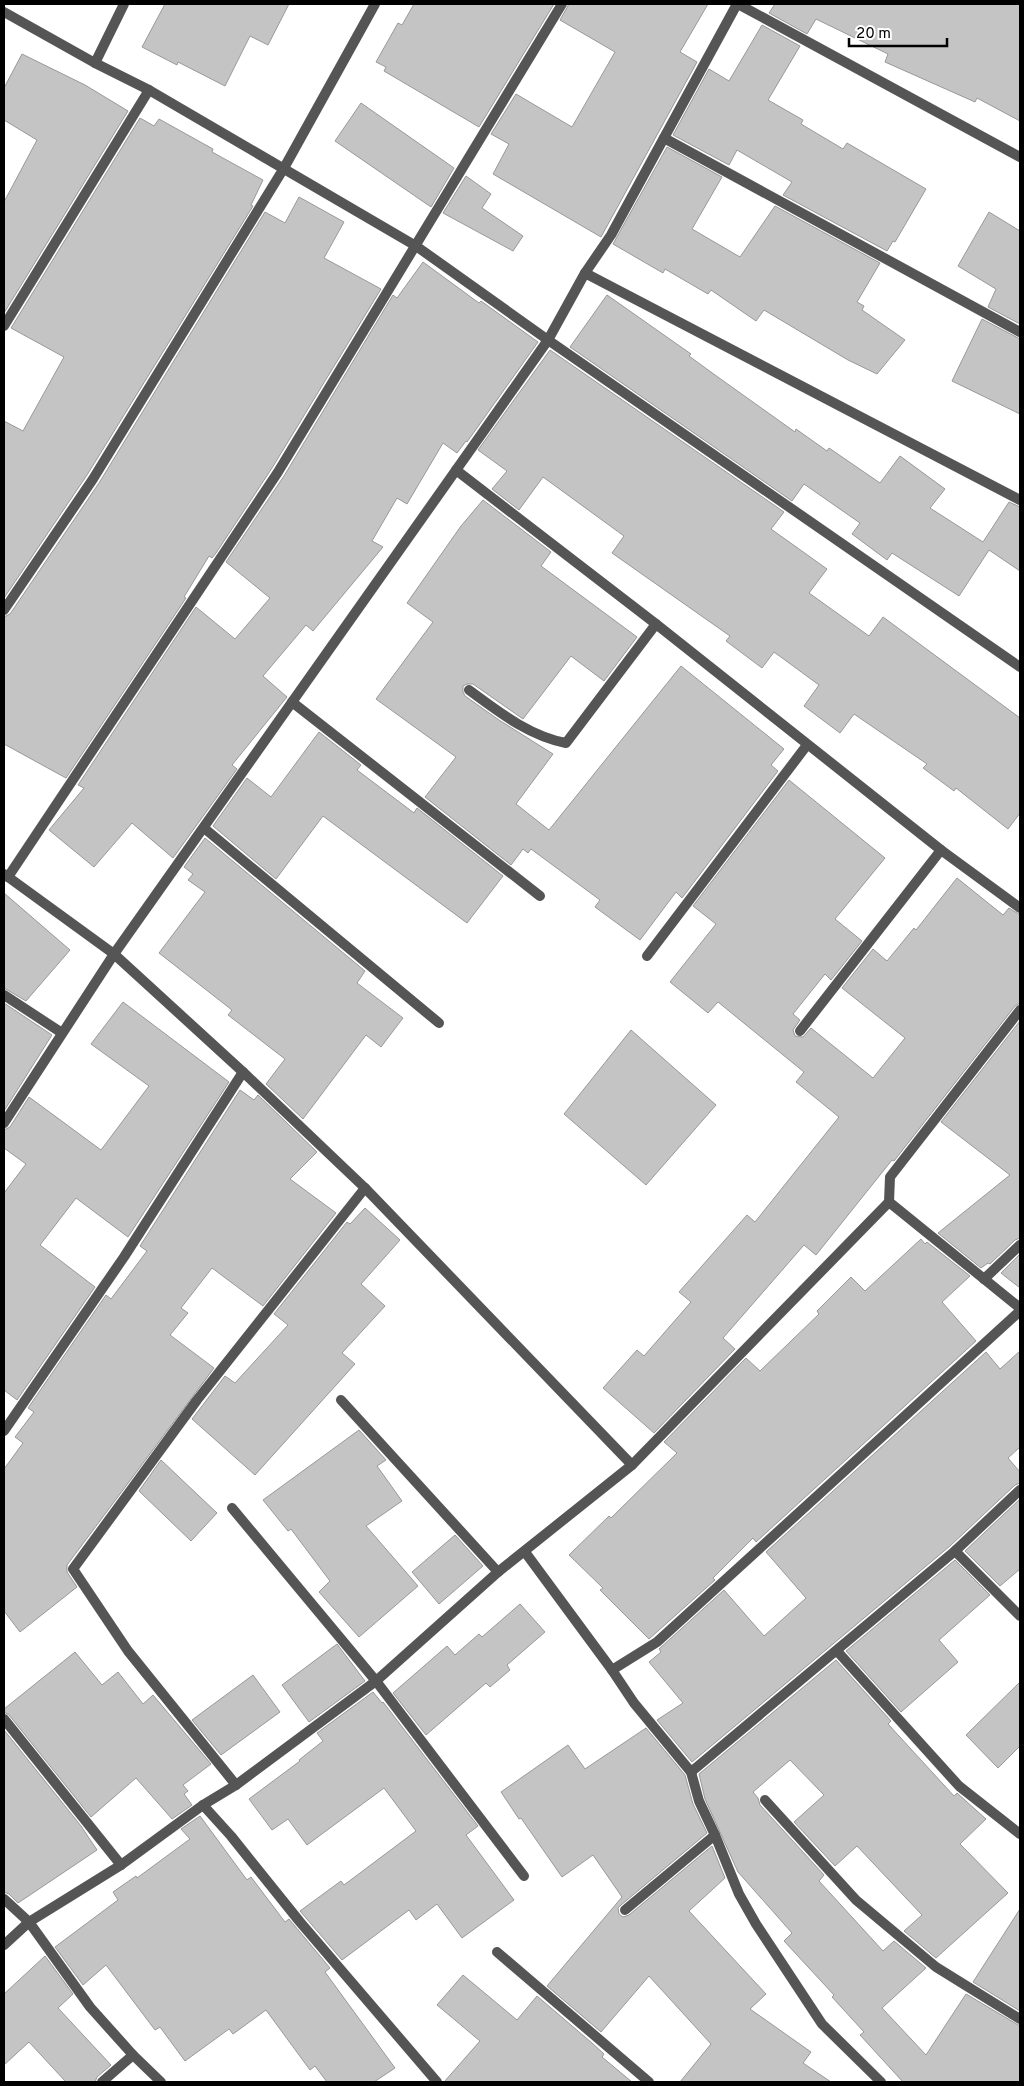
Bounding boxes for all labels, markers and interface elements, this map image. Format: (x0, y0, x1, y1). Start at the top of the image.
scale bar (849, 15, 946, 47)
text: 20 m (856, 25, 891, 44)

